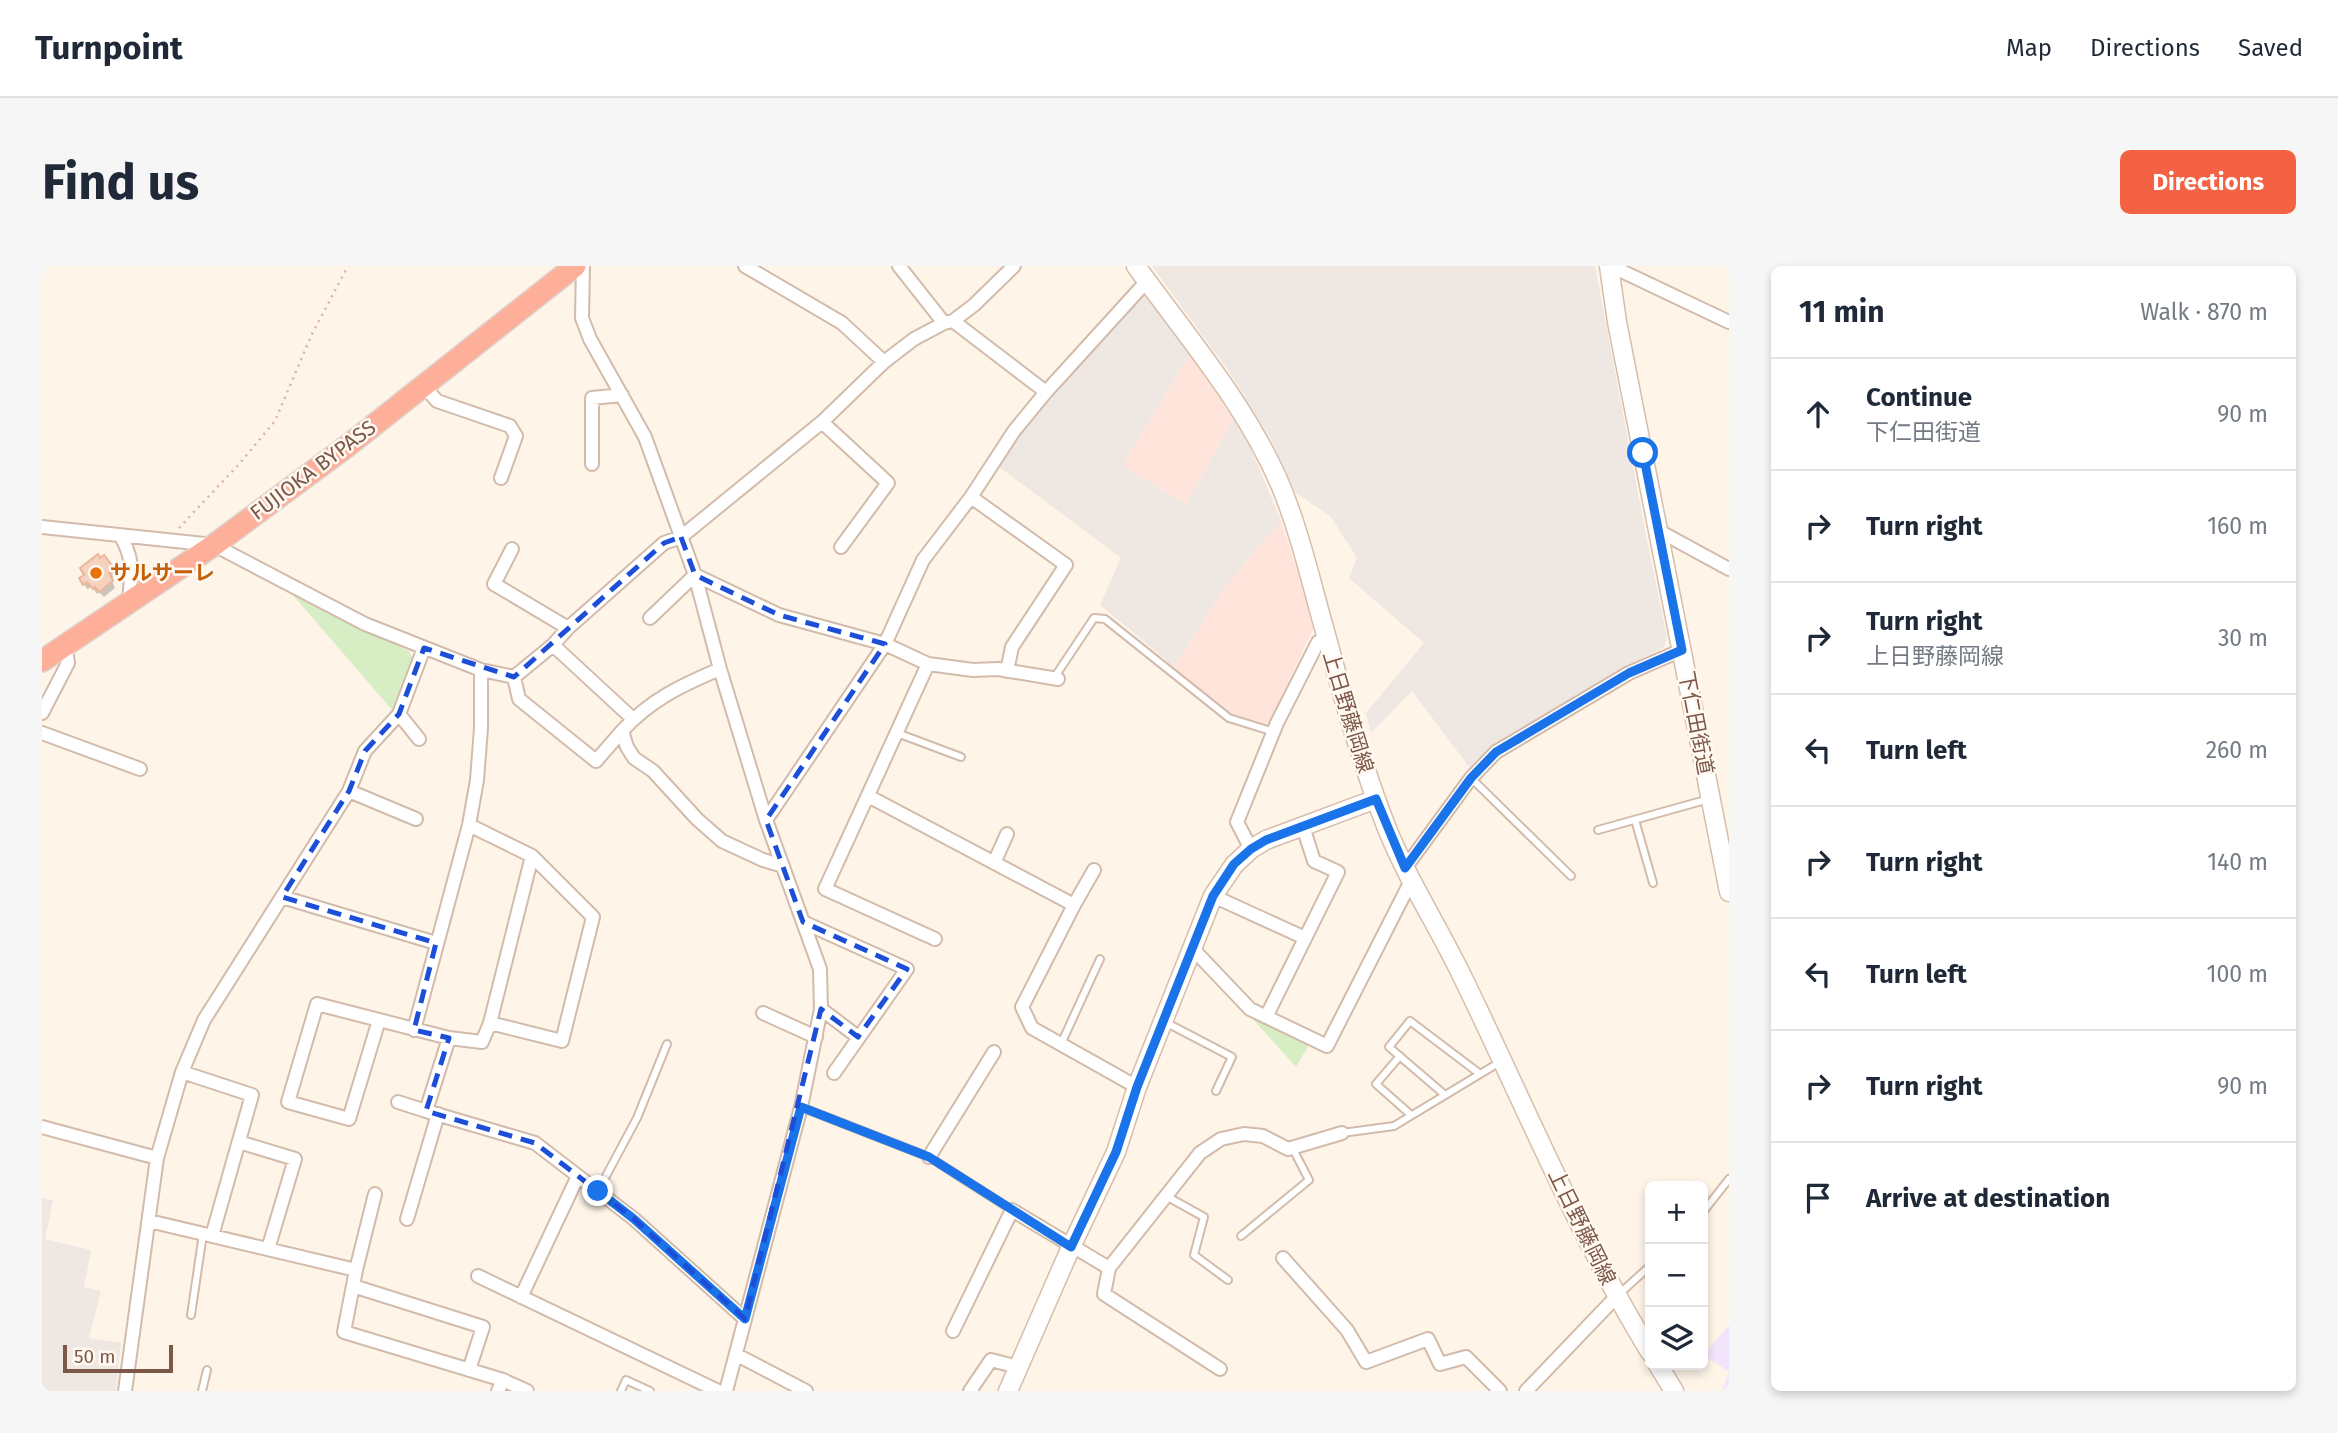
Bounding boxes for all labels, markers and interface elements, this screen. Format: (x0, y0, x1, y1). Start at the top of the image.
text: Turnpoint (35, 28, 183, 68)
text: Map (2006, 34, 2052, 62)
text: Directions (2090, 34, 2200, 62)
text: Saved (2238, 34, 2303, 62)
button: Directions (2120, 150, 2296, 214)
text: Find us (42, 153, 199, 212)
text: 11 min (1799, 294, 1885, 330)
text: Walk · 870 m (2140, 298, 2268, 326)
text: Continue (1866, 382, 1972, 413)
icon: ahead (1799, 395, 1837, 433)
text: 90 m (2217, 400, 2268, 428)
street label: FUJIOKA BYPASS (245, 414, 381, 526)
text: 下仁田街道 (1866, 418, 1981, 446)
route start (1627, 437, 1658, 468)
icon: right (1799, 507, 1837, 545)
text: Turn right (1866, 511, 1983, 542)
text: 160 m (2207, 512, 2268, 540)
place label: サルサーレ (110, 560, 215, 586)
marker: サルサーレ (88, 565, 104, 581)
text: Turn right (1866, 606, 1983, 637)
icon: right (1799, 619, 1837, 657)
text: 30 m (2218, 624, 2268, 652)
text: 上日野藤岡線 (1866, 642, 2004, 670)
street label: 上日野藤岡線 (1317, 648, 1379, 776)
street label: 下仁田街道 (1673, 669, 1719, 777)
icon: left (1799, 731, 1837, 769)
text: Turn left (1866, 735, 1967, 766)
text: 260 m (2206, 736, 2268, 764)
icon: right (1799, 843, 1837, 881)
text: Turn right (1866, 847, 1983, 878)
text: 140 m (2207, 848, 2268, 876)
icon: left (1799, 955, 1837, 993)
text: Turn left (1866, 959, 1967, 990)
text: 100 m (2207, 960, 2268, 988)
icon: right (1799, 1067, 1837, 1105)
text: Turn right (1866, 1071, 1983, 1102)
text: 90 m (2217, 1072, 2268, 1100)
street label: 上日野藤岡線 (1543, 1165, 1621, 1289)
route end (582, 1175, 613, 1206)
icon: arrive (1799, 1179, 1837, 1217)
map controls (1645, 1181, 1708, 1370)
button: + (1645, 1181, 1708, 1244)
text: Arrive at destination (1866, 1183, 2110, 1214)
button: − (1645, 1244, 1708, 1307)
button: layers (1645, 1307, 1708, 1370)
scale bar (63, 1342, 173, 1374)
text: 50 m (74, 1345, 115, 1368)

